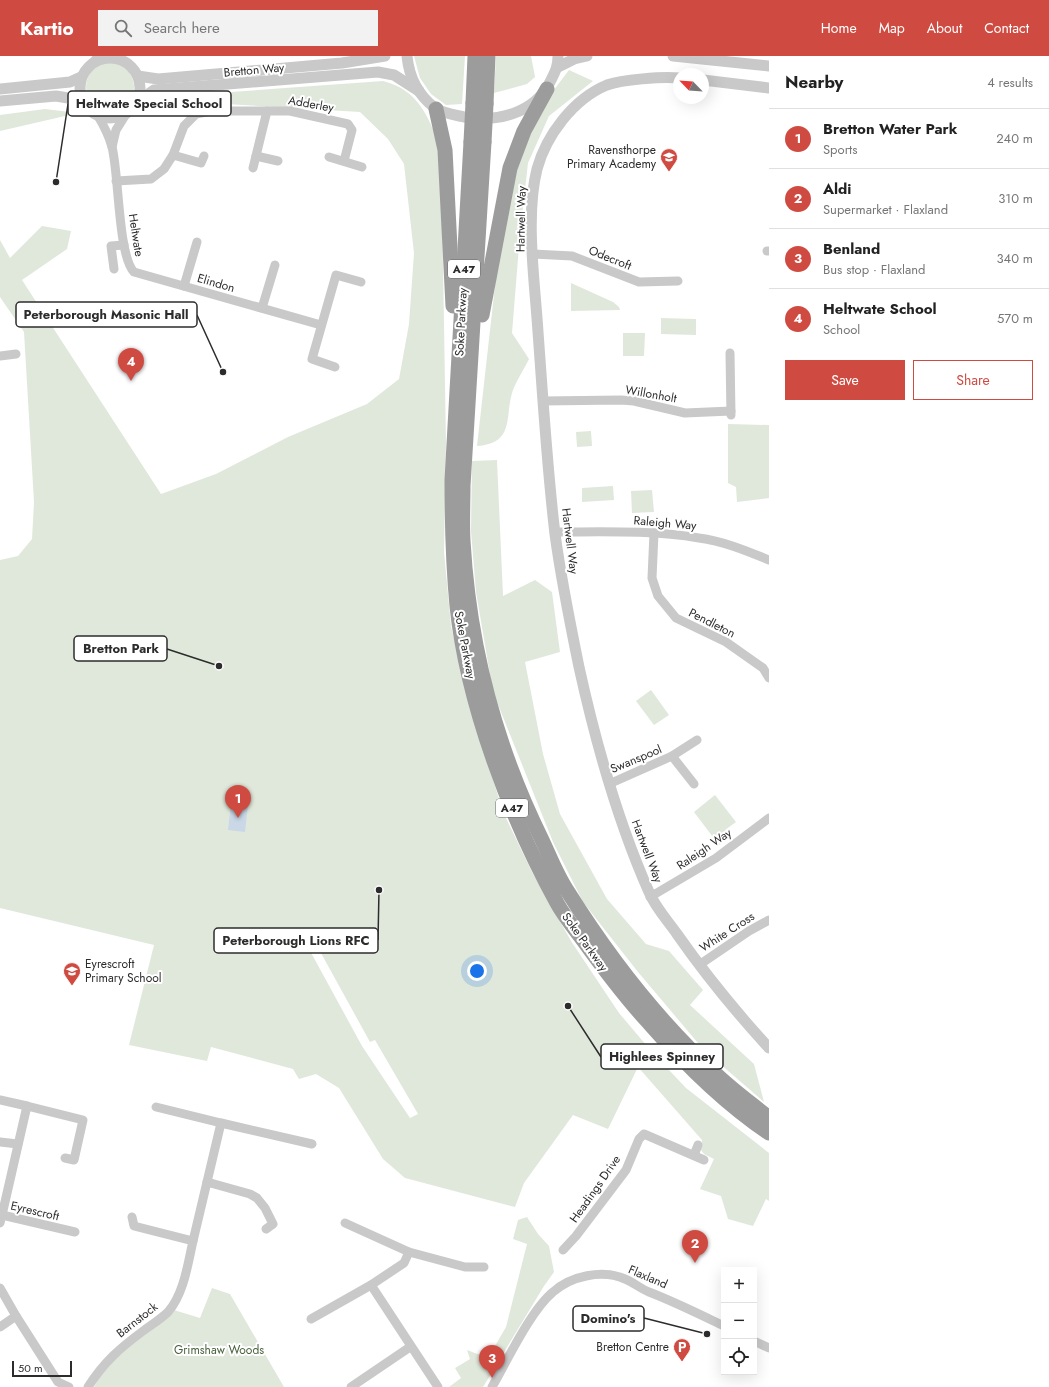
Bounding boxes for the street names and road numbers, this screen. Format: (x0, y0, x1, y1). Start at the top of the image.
street label: Bretton Way (223, 58, 286, 82)
street label: Adderley (287, 91, 336, 117)
street label: Hartwell Way (511, 185, 531, 252)
street label: Heltwate (124, 212, 148, 258)
street label: Odecroft (586, 241, 634, 275)
road number: A47 (448, 260, 480, 278)
street label: Elindon (195, 269, 237, 297)
street label: Soke Parkway (450, 286, 472, 357)
street label: Willonholt (624, 381, 678, 407)
street label: Hartwell Way (557, 507, 583, 576)
street label: Raleigh Way (633, 511, 698, 535)
street label: Pendleton (686, 604, 738, 642)
street label: Soke Parkway (450, 610, 481, 681)
street label: Swanspool (607, 740, 665, 778)
road number: A47 (496, 799, 528, 817)
street label: Hartwell Way (627, 817, 668, 886)
street label: Raleigh Way (673, 824, 736, 874)
street label: White Cross (696, 907, 758, 957)
street label: Soke Parkway (558, 909, 613, 976)
street label: Headings Drive (565, 1152, 625, 1226)
street label: Eyrescroft (9, 1197, 61, 1225)
street label: Flaxland (625, 1261, 671, 1293)
street label: Barnstock (112, 1298, 162, 1342)

